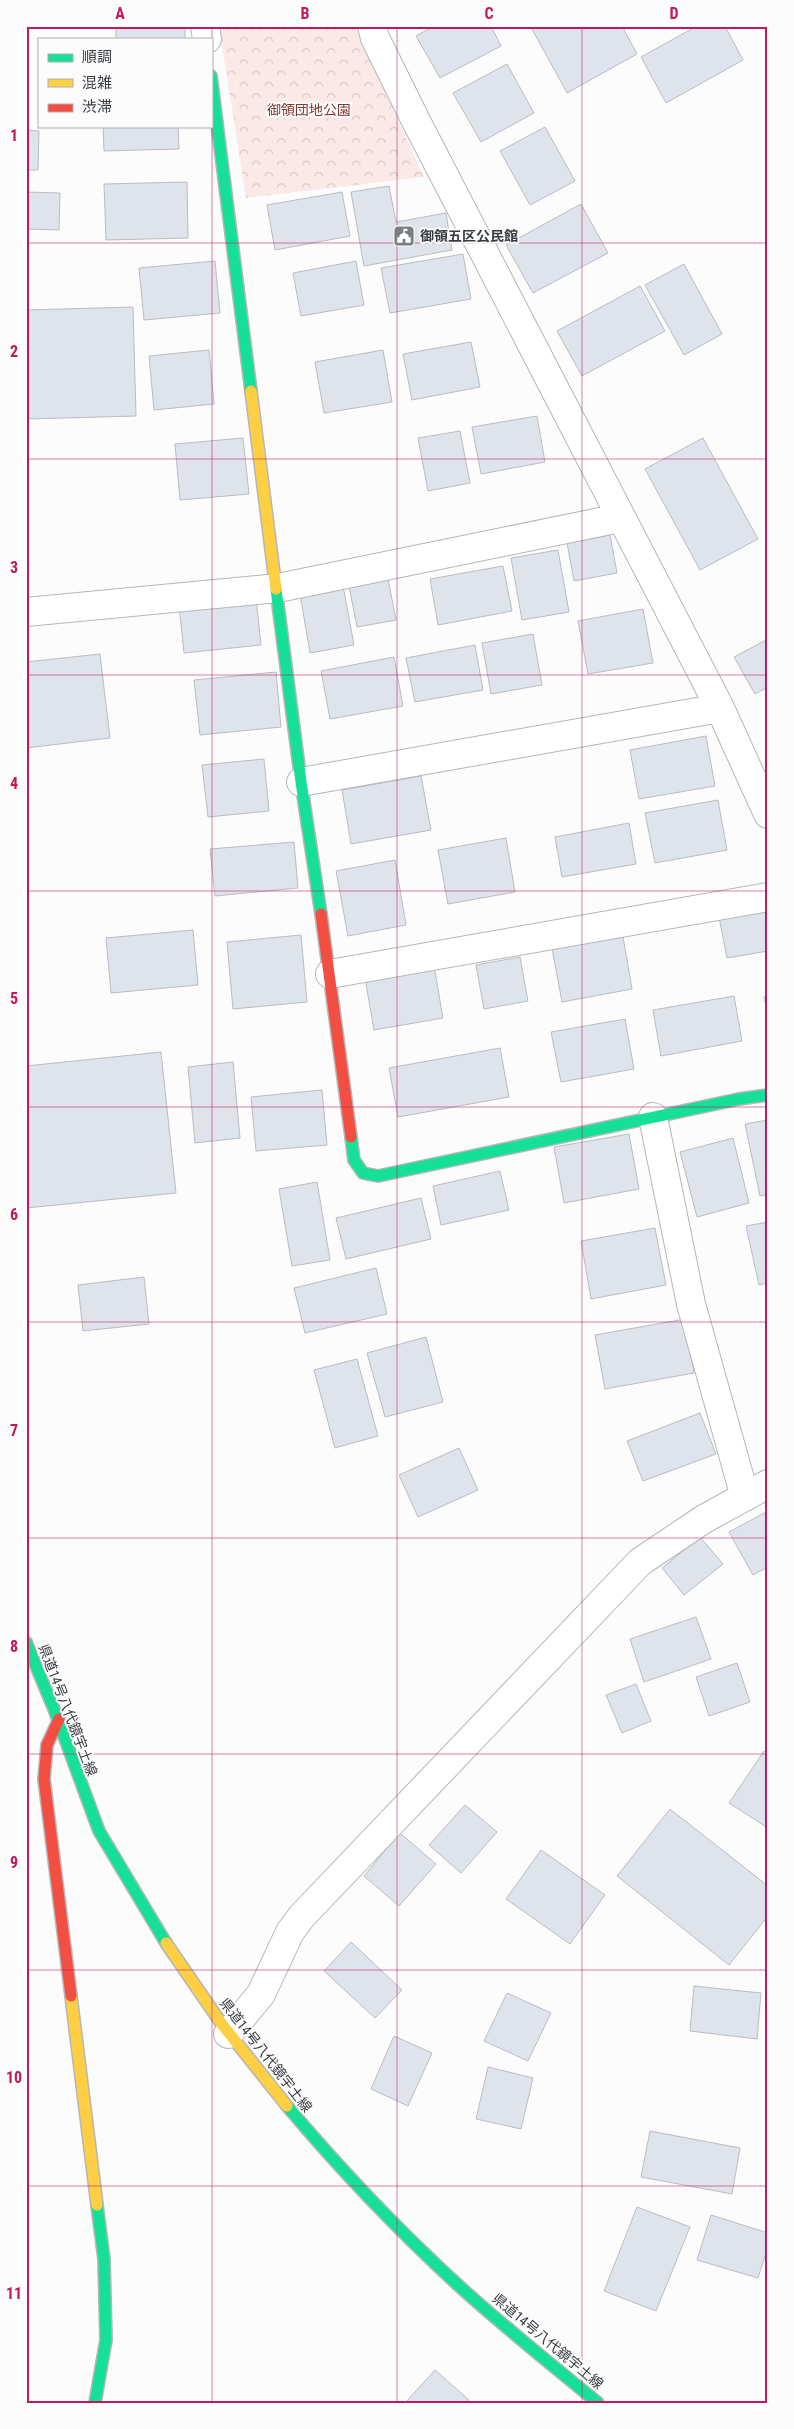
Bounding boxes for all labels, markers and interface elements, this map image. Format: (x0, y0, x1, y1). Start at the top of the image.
text: A (115, 4, 125, 23)
text: B (301, 4, 310, 23)
text: C (484, 4, 494, 23)
text: D (669, 4, 679, 23)
legend (38, 38, 212, 128)
text: 順調 (82, 48, 112, 66)
text: 混雑 (82, 74, 112, 92)
text: 渋滞 (82, 98, 112, 116)
park label: 御領団地公園 (267, 102, 351, 118)
text: 1 (10, 126, 18, 145)
public building icon: 御領五区公民館 (392, 224, 416, 248)
place label: 御領五区公民館 (420, 228, 518, 244)
text: 2 (10, 342, 18, 361)
text: 3 (10, 558, 18, 577)
text: 4 (10, 774, 18, 793)
text: 5 (10, 989, 18, 1008)
text: 6 (10, 1205, 18, 1224)
text: 7 (10, 1421, 18, 1440)
text: 8 (10, 1637, 18, 1656)
street label: 県道14号八代鏡宇土線 (35, 1642, 101, 1778)
text: 9 (10, 1853, 18, 1872)
street label: 県道14号八代鏡宇土線 (217, 1995, 315, 2115)
text: 10 (6, 2068, 22, 2087)
text: 11 (6, 2284, 22, 2303)
street label: 県道14号八代鏡宇土線 (489, 2290, 607, 2392)

